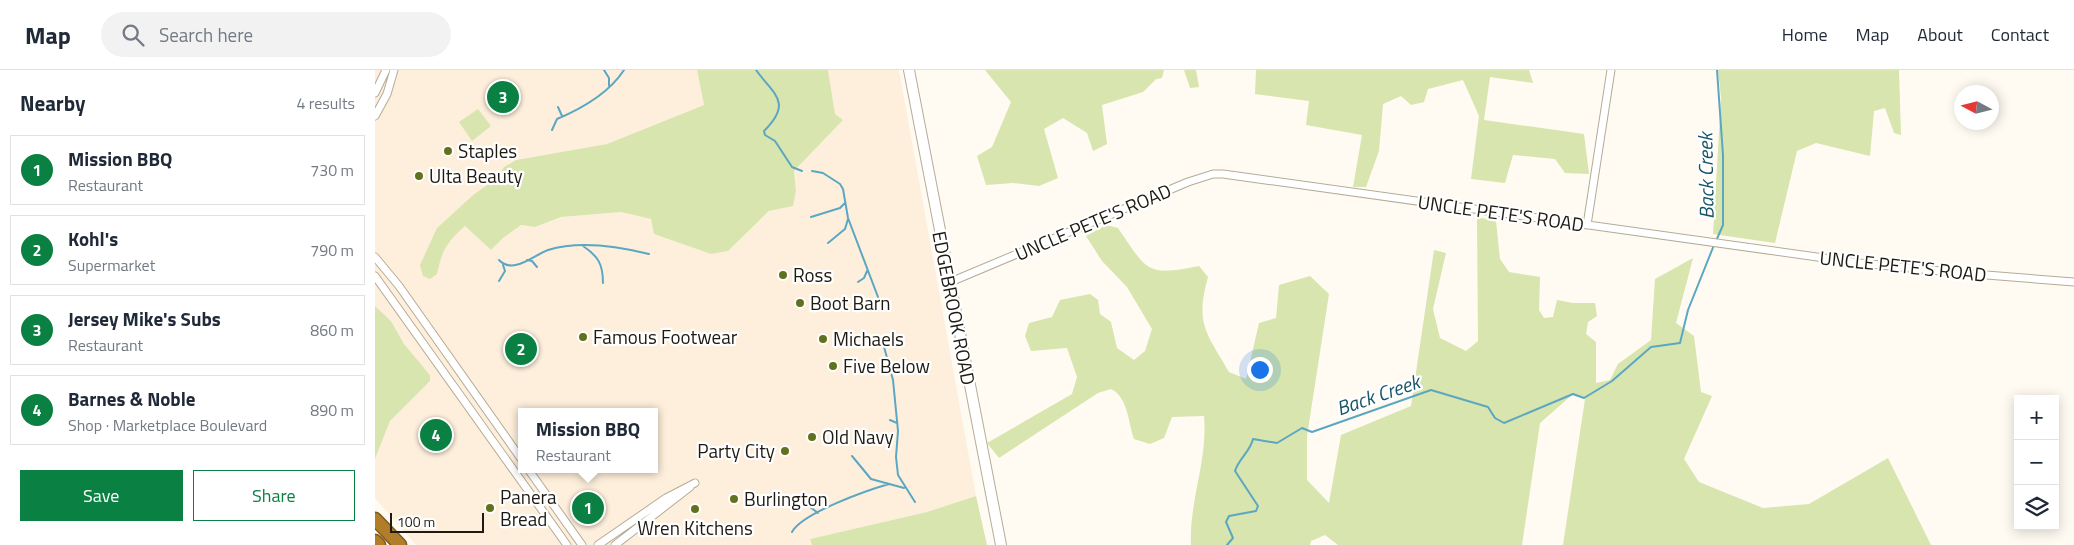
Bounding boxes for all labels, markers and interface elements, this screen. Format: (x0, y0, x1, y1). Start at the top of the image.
search box (101, 12, 451, 57)
text: Map (25, 17, 71, 53)
text: Search here (159, 20, 253, 49)
icon: search (119, 21, 147, 49)
text: Home (1782, 21, 1828, 48)
text: Map (1856, 21, 1889, 48)
text: About (1917, 21, 1963, 48)
text: Contact (1991, 21, 2049, 48)
pin: 3 (487, 78, 519, 116)
north arrow (1954, 85, 1999, 130)
text: Nearby (20, 87, 85, 119)
text: 4 results (296, 91, 355, 115)
water label: Back Creek (1689, 130, 1722, 220)
place label: Staples (458, 136, 517, 165)
text: Mission BBQ (68, 144, 172, 173)
marker: Staples (442, 145, 454, 157)
text: 1 (33, 158, 41, 182)
text: 730 m (310, 158, 354, 182)
place label: Ulta Beauty (429, 161, 523, 190)
marker: Ulta Beauty (413, 170, 425, 182)
text: Restaurant (68, 173, 143, 197)
street label: UNCLE PETE'S ROAD (1010, 175, 1176, 268)
street label: UNCLE PETE'S ROAD (1416, 186, 1586, 239)
text: Kohl's (68, 224, 118, 253)
street label: EDGEBROOK ROAD (925, 229, 984, 387)
text: 2 (33, 238, 41, 262)
text: 790 m (310, 238, 354, 262)
street label: UNCLE PETE'S ROAD (1818, 242, 1988, 289)
text: Supermarket (68, 253, 155, 277)
place label: Ross (793, 260, 832, 289)
marker: Ross (777, 269, 789, 281)
place label: Boot Barn (810, 288, 891, 317)
marker: Boot Barn (794, 297, 806, 309)
text: Jersey Mike's Subs (68, 304, 221, 333)
text: 3 (33, 318, 41, 342)
text: 860 m (310, 318, 354, 342)
place label: Famous Footwear (593, 322, 738, 351)
place label: Michaels (833, 324, 904, 353)
pin: 2 (505, 330, 537, 368)
marker: Famous Footwear (577, 331, 589, 343)
text: Restaurant (68, 333, 143, 357)
marker: Michaels (817, 333, 829, 345)
place label: Five Below (843, 351, 930, 380)
your location (1247, 357, 1273, 383)
marker: Five Below (827, 360, 839, 372)
water label: Back Creek (1332, 365, 1426, 423)
text: Barnes & Noble (68, 384, 196, 413)
map controls (2014, 395, 2059, 530)
button: + (2014, 395, 2059, 440)
text: 4 (33, 398, 41, 422)
text: 890 m (310, 398, 354, 422)
popup (518, 408, 658, 473)
text: Shop · Marketplace Boulevard (68, 413, 267, 437)
text: Mission BBQ (536, 414, 640, 443)
pin: 4 (420, 416, 452, 454)
place label: Old Navy (822, 422, 894, 451)
marker: Old Navy (806, 431, 818, 443)
place label: Party City (697, 436, 775, 465)
button: − (2014, 440, 2059, 485)
text: Restaurant (536, 443, 611, 467)
marker: Party City (779, 445, 791, 457)
button: Save (20, 470, 183, 521)
button: Share (193, 470, 355, 521)
place label: Panera Bread (500, 482, 557, 533)
place label: Burlington (744, 484, 828, 513)
button: layers (2014, 485, 2059, 530)
pin: 1 (572, 489, 604, 527)
marker: Burlington (728, 493, 740, 505)
marker: Panera Bread (484, 502, 496, 514)
marker: Wren Kitchens (689, 503, 701, 515)
scale bar (390, 510, 484, 533)
text: 100 m (397, 511, 435, 532)
place label: Wren Kitchens (637, 513, 753, 542)

